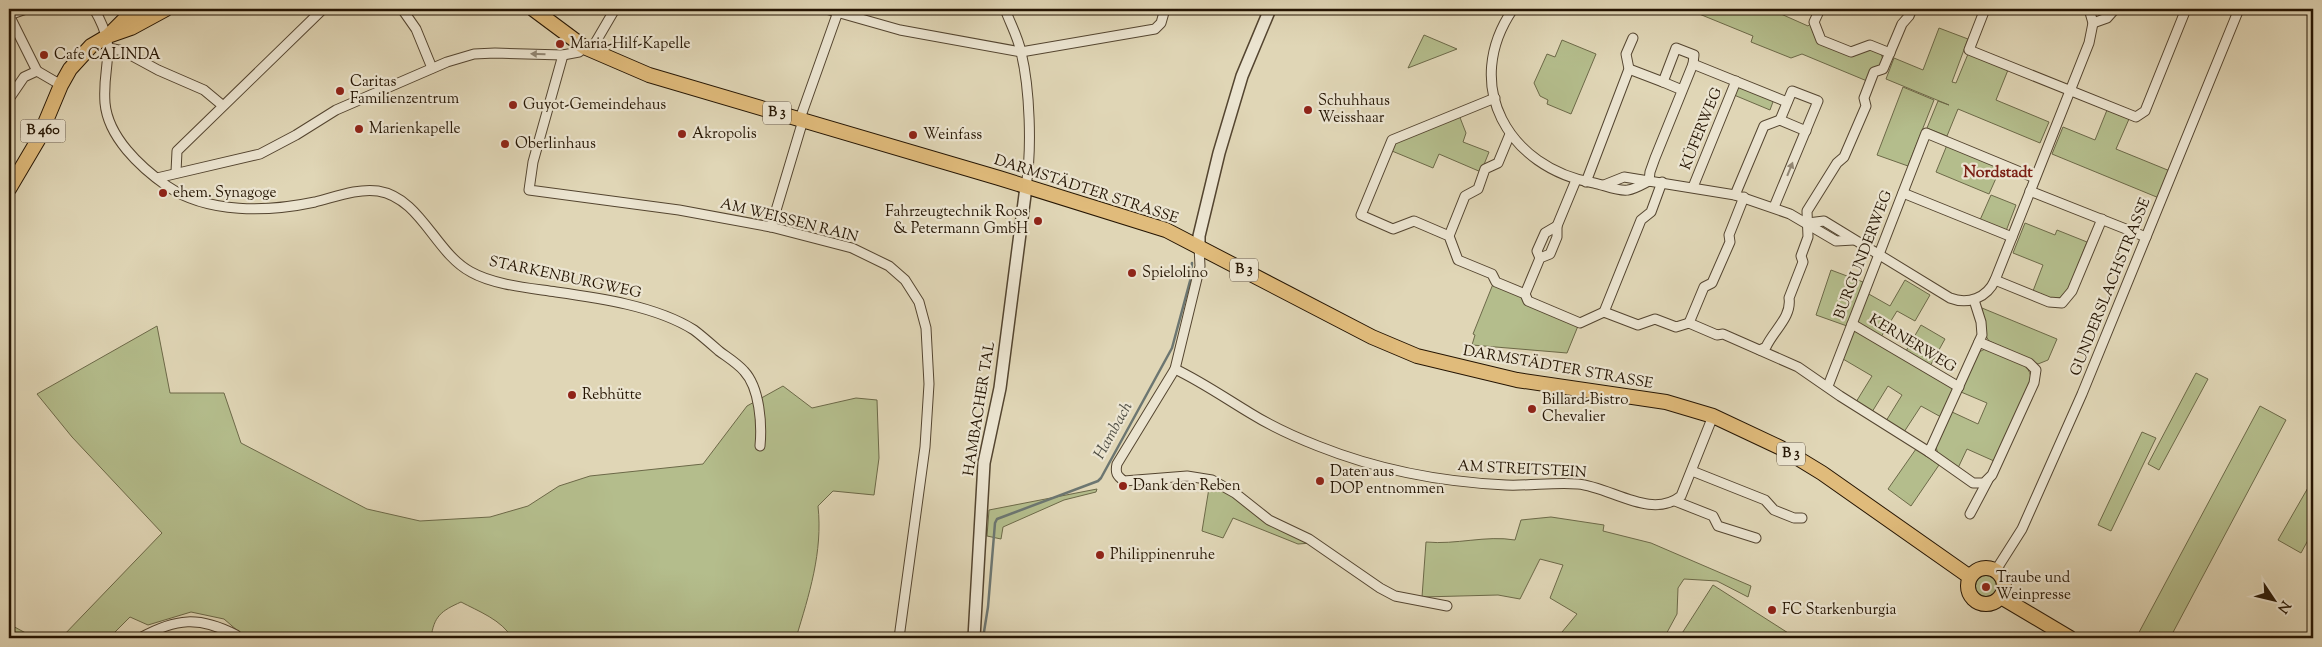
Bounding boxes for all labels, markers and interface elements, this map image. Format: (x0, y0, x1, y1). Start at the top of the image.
place label: Maria-Hilf-Kapelle (570, 34, 691, 55)
marker: Maria-Hilf-Kapelle (554, 38, 566, 50)
place label: Cafe CALINDA (54, 45, 161, 66)
marker: Cafe CALINDA (38, 49, 50, 61)
one-way arrow (529, 50, 545, 58)
place label: Caritas Familienzentrum (350, 72, 460, 110)
street label: KÜFERWEG (1675, 84, 1728, 173)
marker: Caritas Familienzentrum (334, 85, 346, 97)
place label: Schuhhaus Weisshaar (1318, 91, 1390, 129)
place label: Guyot-Gemeindehaus (523, 95, 666, 116)
marker: Guyot-Gemeindehaus (507, 99, 519, 111)
road number: B 3 (763, 102, 791, 125)
marker: Schuhhaus Weisshaar (1302, 104, 1314, 116)
place label: Marienkapelle (369, 119, 461, 140)
road number: B 460 (20, 120, 66, 142)
marker: Marienkapelle (353, 123, 365, 135)
place label: Akropolis (692, 124, 757, 145)
place label: Weinfass (923, 125, 982, 146)
marker: Akropolis (676, 128, 688, 140)
marker: Weinfass (907, 129, 919, 141)
place label: Oberlinhaus (515, 134, 596, 155)
marker: Oberlinhaus (499, 138, 511, 150)
street label: DARMSTÄDTER STRASSE (991, 149, 1181, 230)
one-way arrow (1786, 161, 1794, 176)
district label: Nordstadt (1963, 162, 2033, 185)
place label: ehem. Synagoge (173, 183, 277, 204)
marker: ehem. Synagoge (157, 187, 169, 199)
street label: BURGUNDERWEG (1830, 188, 1898, 322)
street label: AM WEISSEN RAIN (718, 194, 860, 248)
street label: GUNDERSLACHSTRASSE (2066, 195, 2156, 379)
place label: Fahrzeugtechnik Roos & Petermann GmbH (885, 202, 1028, 240)
marker: Fahrzeugtechnik Roos & Petermann GmbH (1032, 215, 1044, 227)
street label: STARKENBURGWEG (487, 252, 643, 304)
road number: B 3 (1230, 258, 1258, 282)
place label: Spielolino (1142, 263, 1208, 284)
marker: Spielolino (1126, 267, 1138, 279)
street label: KERNERWEG (1864, 310, 1960, 378)
street label: HAMBACHER TAL (959, 340, 1001, 478)
street label: DARMSTÄDTER STRASSE (1461, 340, 1655, 395)
place label: Rebhütte (582, 385, 642, 406)
marker: Rebhütte (566, 389, 578, 401)
place label: Billard-Bistro Chevalier (1542, 390, 1628, 428)
water label: Hambach (1089, 398, 1139, 464)
marker: Billard-Bistro Chevalier (1526, 403, 1538, 415)
road number: B 3 (1777, 442, 1805, 466)
street label: AM STREITSTEIN (1457, 456, 1587, 484)
place label: Daten aus DOP entnommen (1330, 462, 1445, 500)
marker: Daten aus DOP entnommen (1314, 475, 1326, 487)
place label: Dank den Reben (1133, 476, 1241, 497)
marker: Dank den Reben (1117, 480, 1129, 492)
place label: Philippinenruhe (1110, 545, 1215, 566)
marker: Philippinenruhe (1094, 549, 1106, 561)
place label: Traube und Weinpresse (1996, 568, 2071, 606)
north arrow (2250, 574, 2300, 624)
marker: Traube und Weinpresse (1980, 581, 1992, 593)
text: N (2272, 596, 2294, 617)
place label: FC Starkenburgia (1782, 600, 1897, 621)
marker: FC Starkenburgia (1766, 604, 1778, 616)

